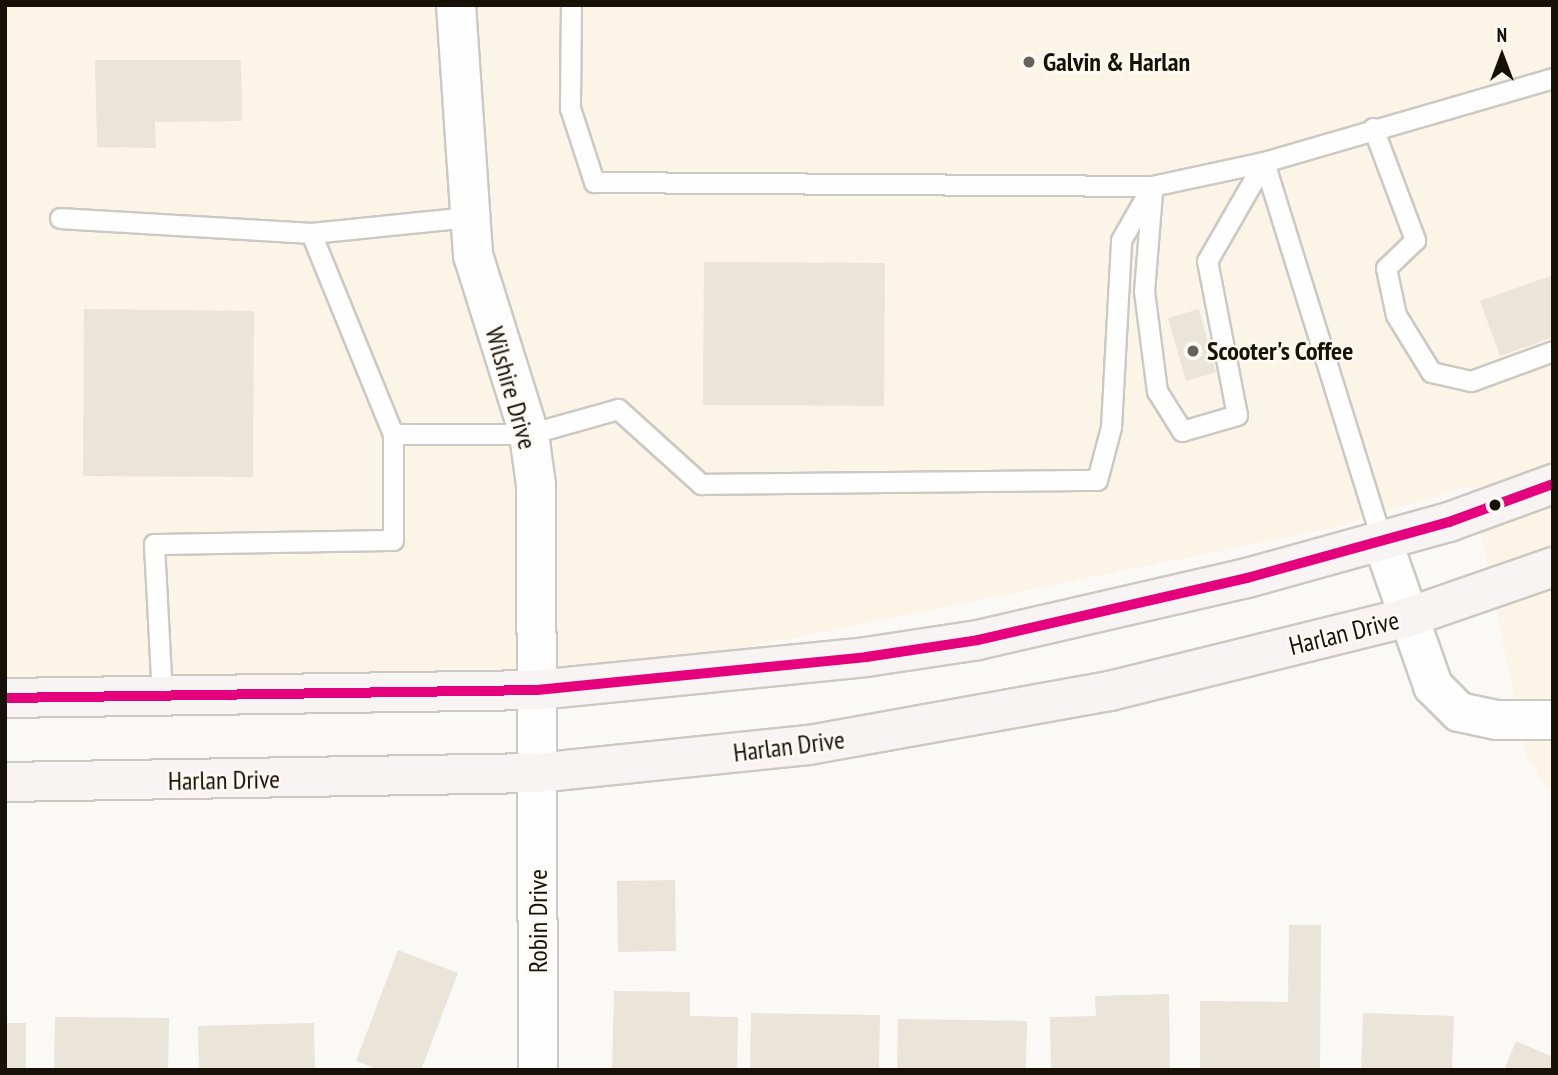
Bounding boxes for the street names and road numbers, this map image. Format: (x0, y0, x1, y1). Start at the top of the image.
street label: Wilshire Drive (479, 323, 543, 453)
street label: Harlan Drive (1286, 604, 1402, 662)
street label: Harlan Drive (731, 724, 847, 768)
street label: Harlan Drive (168, 763, 280, 797)
street label: Robin Drive (522, 869, 554, 973)

